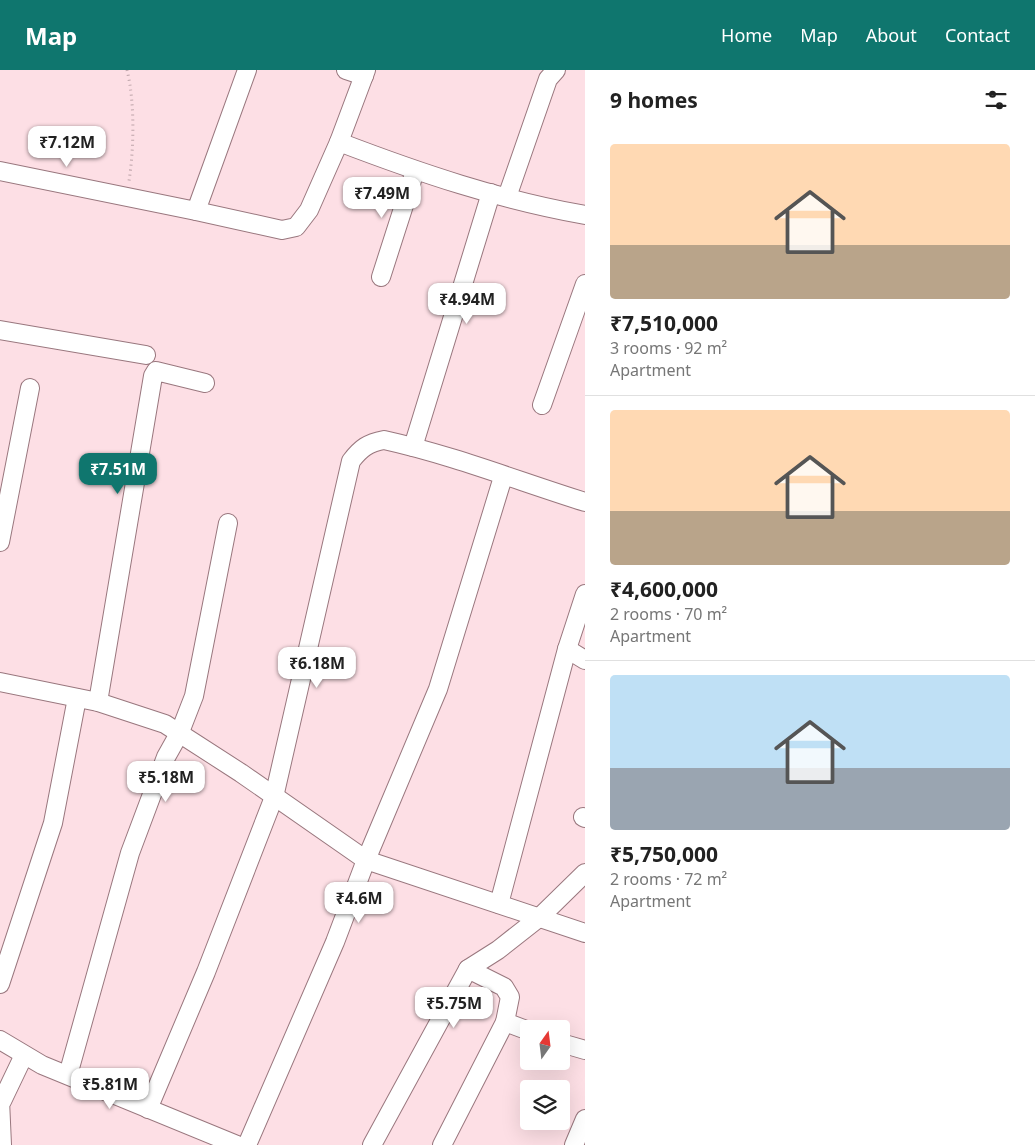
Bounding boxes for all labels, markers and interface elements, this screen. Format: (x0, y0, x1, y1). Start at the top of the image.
text: Map (25, 19, 77, 52)
text: Home (721, 23, 772, 47)
text: Map (800, 23, 838, 47)
text: About (866, 23, 917, 47)
text: Contact (945, 23, 1010, 47)
text: 9 homes (610, 86, 698, 114)
icon: filters (982, 86, 1010, 114)
pin: ₹7.12M (26, 126, 108, 168)
text: ₹7.12M (39, 131, 95, 153)
pin: ₹7.49M (341, 176, 423, 219)
icon: home (765, 177, 855, 267)
text: ₹7.49M (354, 182, 410, 204)
pin: ₹4.94M (426, 282, 508, 325)
text: ₹4.94M (439, 288, 495, 310)
text: ₹7,510,000 (610, 309, 718, 337)
text: 3 rooms · 92 m² (610, 337, 727, 359)
text: Apartment (610, 359, 691, 381)
icon: home (765, 442, 855, 532)
pin: ₹7.51M (77, 452, 159, 495)
text: ₹7.51M (90, 458, 146, 480)
text: ₹4,600,000 (610, 575, 718, 603)
text: 2 rooms · 70 m² (610, 603, 727, 625)
text: Apartment (610, 625, 691, 647)
pin: ₹6.18M (276, 646, 358, 689)
text: ₹6.18M (289, 652, 345, 674)
icon: home (765, 707, 855, 797)
pin: ₹5.18M (125, 760, 207, 803)
text: ₹5.18M (138, 766, 194, 788)
text: ₹5,750,000 (610, 840, 718, 868)
text: 2 rooms · 72 m² (610, 868, 727, 890)
pin: ₹4.6M (324, 882, 394, 924)
text: ₹4.6M (335, 887, 383, 909)
text: Apartment (610, 890, 691, 912)
pin: ₹5.75M (413, 986, 495, 1029)
text: ₹5.75M (426, 992, 482, 1014)
north arrow (520, 1020, 570, 1070)
map controls (520, 1020, 570, 1130)
pin: ₹5.81M (69, 1068, 151, 1110)
text: ₹5.81M (82, 1073, 138, 1095)
button: layers (520, 1080, 570, 1130)

